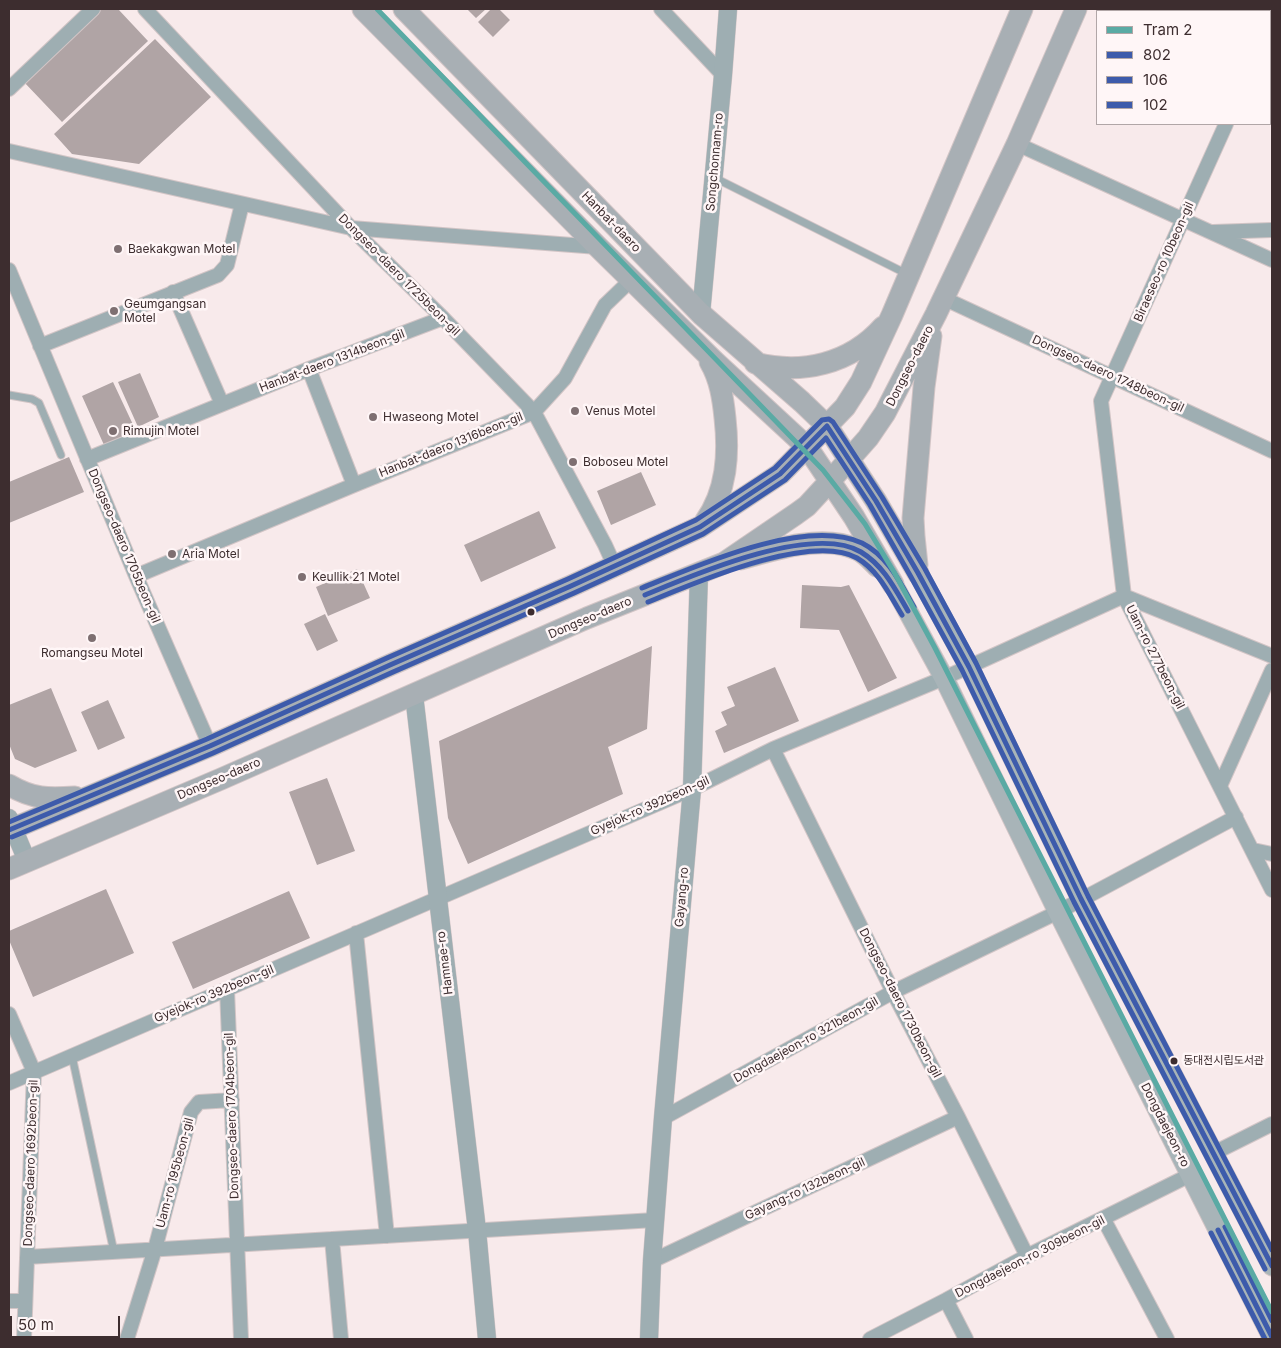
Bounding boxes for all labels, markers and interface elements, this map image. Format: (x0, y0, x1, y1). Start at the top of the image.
legend (1096, 10, 1271, 125)
text: Tram 2 (1143, 20, 1192, 39)
text: 802 (1143, 45, 1171, 64)
text: 106 (1143, 70, 1168, 89)
text: 102 (1143, 95, 1168, 114)
street label: Songchonnam-ro (704, 112, 726, 212)
street label: Hanbat-daero (578, 189, 644, 255)
street label: Biraeseo-ro 10beon-gil (1131, 200, 1197, 324)
street label: Dongseo-daero 1725beon-gil (335, 211, 463, 339)
place label: Baekakgwan Motel (128, 242, 235, 256)
marker: Baekakgwan Motel (112, 243, 124, 255)
place label: Geumgangsan Motel (124, 297, 206, 325)
marker: Geumgangsan Motel (108, 305, 120, 317)
street label: Dongseo-daero (883, 323, 937, 409)
street label: Hanbat-daero 1314beon-gil (257, 327, 407, 395)
street label: Dongseo-daero 1748beon-gil (1030, 332, 1186, 416)
place label: Venus Motel (585, 404, 655, 418)
marker: Venus Motel (569, 405, 581, 417)
street label: Hanbat-daero 1316beon-gil (377, 409, 525, 481)
place label: Hwaseong Motel (383, 410, 479, 424)
marker: Hwaseong Motel (367, 411, 379, 423)
place label: Rimujin Motel (123, 424, 199, 438)
marker: Rimujin Motel (107, 425, 119, 437)
place label: Boboseu Motel (583, 455, 668, 469)
marker: Boboseu Motel (567, 456, 579, 468)
street label: Dongseo-daero 1705beon-gil (85, 467, 163, 625)
place label: Aria Motel (182, 547, 240, 561)
marker: Aria Motel (166, 548, 178, 560)
place label: Keullik 21 Motel (312, 570, 400, 584)
marker: Keullik 21 Motel (296, 571, 308, 583)
street label: Dongseo-daero (546, 594, 634, 642)
street label: Uam-ro 277beon-gil (1122, 602, 1188, 712)
unlabelled marker (526, 607, 536, 617)
marker: Romangseu Motel (86, 632, 98, 644)
place label: Romangseu Motel (41, 646, 143, 660)
street label: Dongseo-daero (175, 755, 263, 803)
street label: Gyejok-ro 392beon-gil (588, 773, 712, 839)
street label: Gayang-ro (672, 866, 692, 928)
street label: Dongseo-daero 1730beon-gil (856, 926, 944, 1080)
street label: Hamnae-ro (434, 930, 456, 996)
street label: Gyejok-ro 392beon-gil (152, 962, 276, 1026)
street label: Dongdaejeon-ro 321beon-gil (731, 994, 881, 1086)
street label: Dongseo-daero 1704beon-gil (222, 1033, 242, 1199)
place label: 동대전시립도서관 (1183, 1054, 1264, 1068)
marker: 동대전시립도서관 (1169, 1056, 1179, 1066)
street label: Dongseo-daero 1692beon-gil (21, 1079, 41, 1247)
street label: Dongdaejeon-ro (1138, 1080, 1192, 1170)
street label: Uam-ro 195beon-gil (153, 1116, 197, 1230)
street label: Gayang-ro 132beon-gil (743, 1155, 867, 1223)
street label: Dongdaejeon-ro 309beon-gil (953, 1213, 1107, 1301)
scale bar (12, 1306, 122, 1338)
text: 50 m (18, 1315, 54, 1334)

